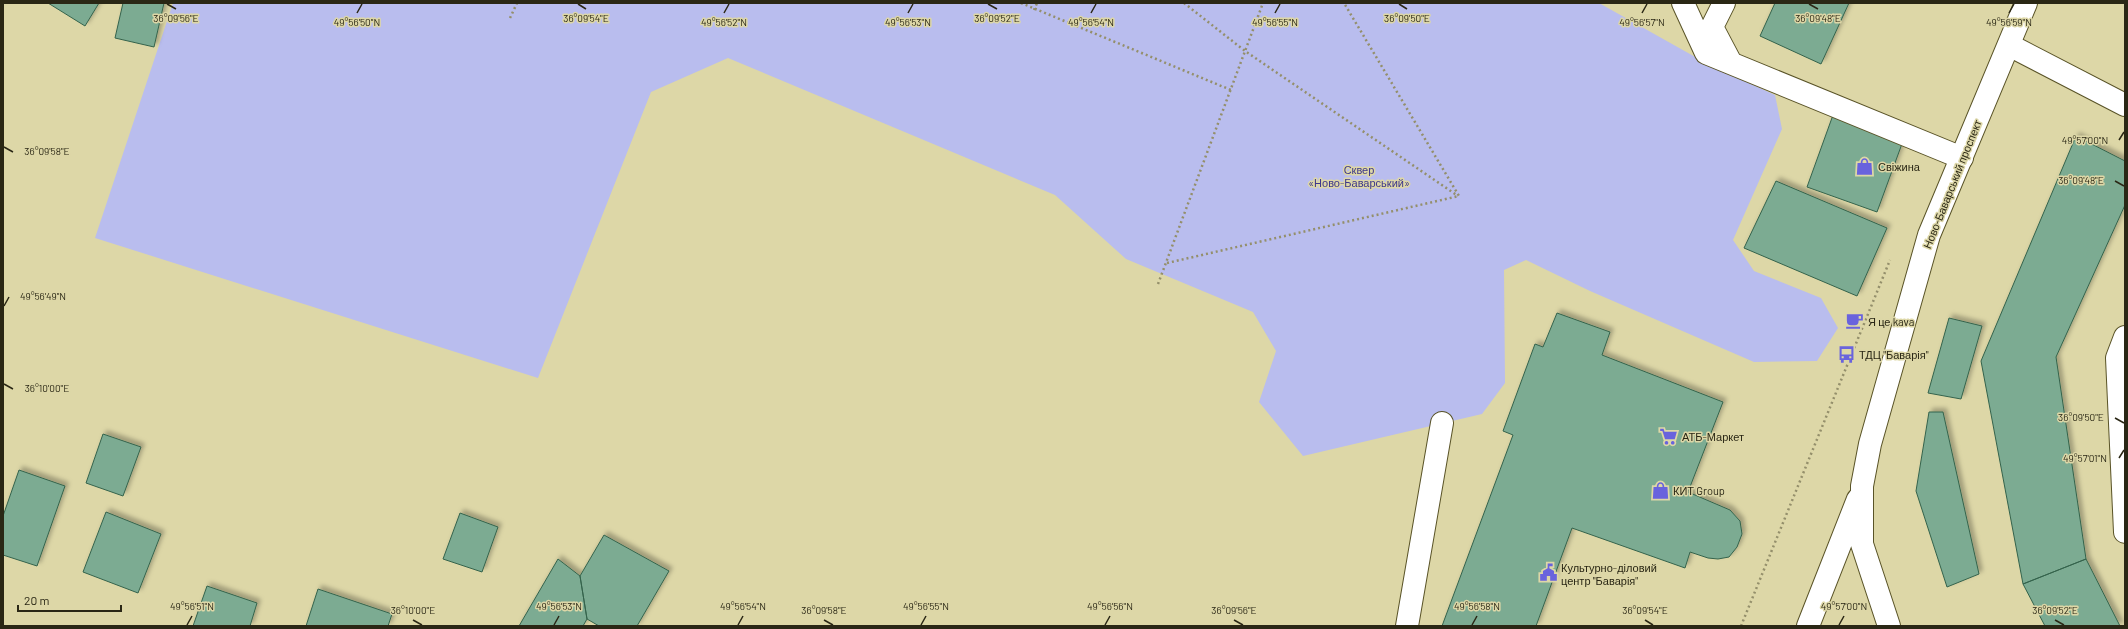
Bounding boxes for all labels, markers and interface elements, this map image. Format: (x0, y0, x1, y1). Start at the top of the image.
text: 36°09'56"E (153, 12, 199, 24)
text: 36°09'54"E (563, 12, 609, 24)
text: 36°09'52"E (974, 12, 1020, 24)
text: 36°09'50"E (1384, 12, 1430, 24)
text: 36°09'48"E (1795, 12, 1841, 24)
text: 49°56'50"N (334, 16, 380, 28)
text: 49°56'52"N (701, 16, 747, 28)
text: 49°56'53"N (885, 16, 931, 28)
text: 49°56'54"N (1068, 16, 1114, 28)
text: 49°56'55"N (1252, 16, 1298, 28)
text: 49°56'57"N (1619, 16, 1665, 28)
text: 49°56'59"N (1986, 16, 2032, 28)
street label: Ново-Баварський проспект (1920, 118, 1984, 250)
text: 49°57'00"N (2062, 134, 2108, 146)
text: 36°09'58"E (24, 145, 70, 157)
shop icon: Свіжина (1855, 156, 1875, 176)
place label: Свіжина (1878, 160, 1921, 173)
park label: Сквер «Ново-Баварський» (1308, 163, 1410, 189)
text: 36°09'48"E (2058, 174, 2104, 186)
text: 49°56'49"N (20, 290, 66, 302)
cafe icon: Я це kava (1845, 311, 1865, 331)
place label: Я це kava (1868, 315, 1914, 328)
bus stop icon: ТДЦ "Баварія" (1836, 344, 1856, 364)
place label: ТДЦ "Баварія" (1859, 348, 1929, 361)
text: 36°10'00"E (25, 382, 69, 394)
text: 36°09'50"E (2058, 411, 2104, 423)
supermarket icon: АТБ-Маркет (1659, 426, 1679, 446)
place label: АТБ-Маркет (1682, 430, 1744, 443)
text: 49°57'01"N (2063, 452, 2107, 464)
shop icon: КИТ Group (1650, 480, 1670, 500)
place label: КИТ Group (1673, 484, 1725, 497)
place label: Культурно-діловий центр "Баварія" (1561, 561, 1657, 587)
public building icon: Культурно-діловий центр "Баварія" (1538, 563, 1558, 583)
scale bar (18, 587, 121, 613)
text: 20 m (24, 593, 50, 607)
text: 49°56'51"N (170, 600, 214, 612)
text: 49°56'53"N (536, 600, 582, 612)
text: 49°56'54"N (720, 600, 766, 612)
text: 49°56'55"N (903, 600, 949, 612)
text: 49°56'56"N (1087, 600, 1133, 612)
text: 49°56'58"N (1454, 600, 1500, 612)
text: 49°57'00"N (1821, 600, 1867, 612)
text: 36°10'00"E (391, 604, 435, 616)
text: 36°09'58"E (801, 604, 847, 616)
text: 36°09'56"E (1211, 604, 1257, 616)
text: 36°09'54"E (1622, 604, 1668, 616)
text: 36°09'52"E (2032, 604, 2078, 616)

